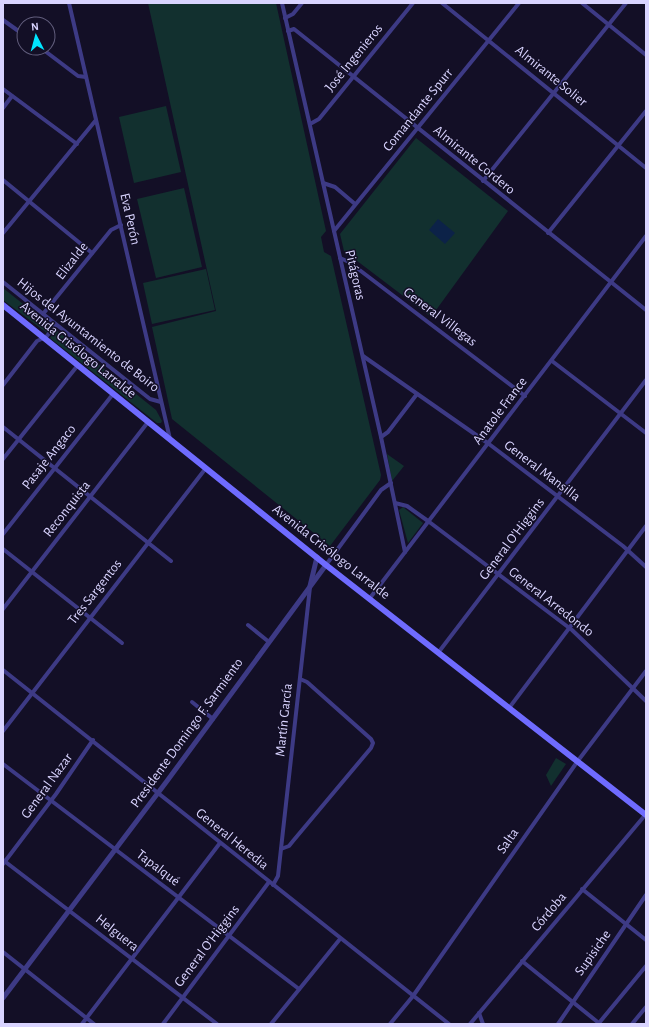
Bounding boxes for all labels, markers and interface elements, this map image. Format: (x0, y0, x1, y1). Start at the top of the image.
north arrow (16, 16, 56, 56)
text: N (31, 21, 39, 32)
street label: José Ingenieros (323, 21, 385, 95)
street label: Almirante Solier (512, 43, 590, 109)
street label: Comandante Spurr (380, 66, 456, 154)
street label: Almirante Cordero (431, 123, 518, 197)
street label: Eva Perón (117, 192, 143, 246)
street label: Elizalde (53, 240, 91, 282)
street label: Pitágoras (342, 248, 368, 302)
street label: Hijos del Ayuntamiento de Boiro (14, 275, 162, 395)
street label: General Villegas (401, 285, 479, 349)
street label: Avenida Crisólogo Larralde (17, 299, 139, 401)
street label: Anatole France (470, 375, 530, 447)
street label: Pasaje Angaco (19, 422, 79, 492)
street label: General Mansilla (501, 438, 583, 504)
street label: Reconquista (41, 478, 93, 540)
street label: General O'Higgins (477, 496, 547, 582)
street label: Avenida Crisólogo Larralde (270, 502, 392, 602)
street label: Tres Sargentos (65, 557, 125, 627)
street label: General Arredondo (506, 565, 596, 639)
street label: Presidente Domingo F. Sarmiento (128, 656, 246, 810)
street label: Martín García (273, 682, 295, 757)
street label: General Nazar (19, 750, 76, 821)
street label: General Heredia (193, 806, 271, 873)
street label: Salta (494, 825, 522, 856)
street label: Tapalqué (134, 847, 182, 889)
street label: Córdoba (529, 889, 569, 934)
street label: General O'Higgins (172, 903, 242, 989)
street label: Helguera (93, 912, 142, 954)
street label: Supisiche (572, 928, 614, 978)

